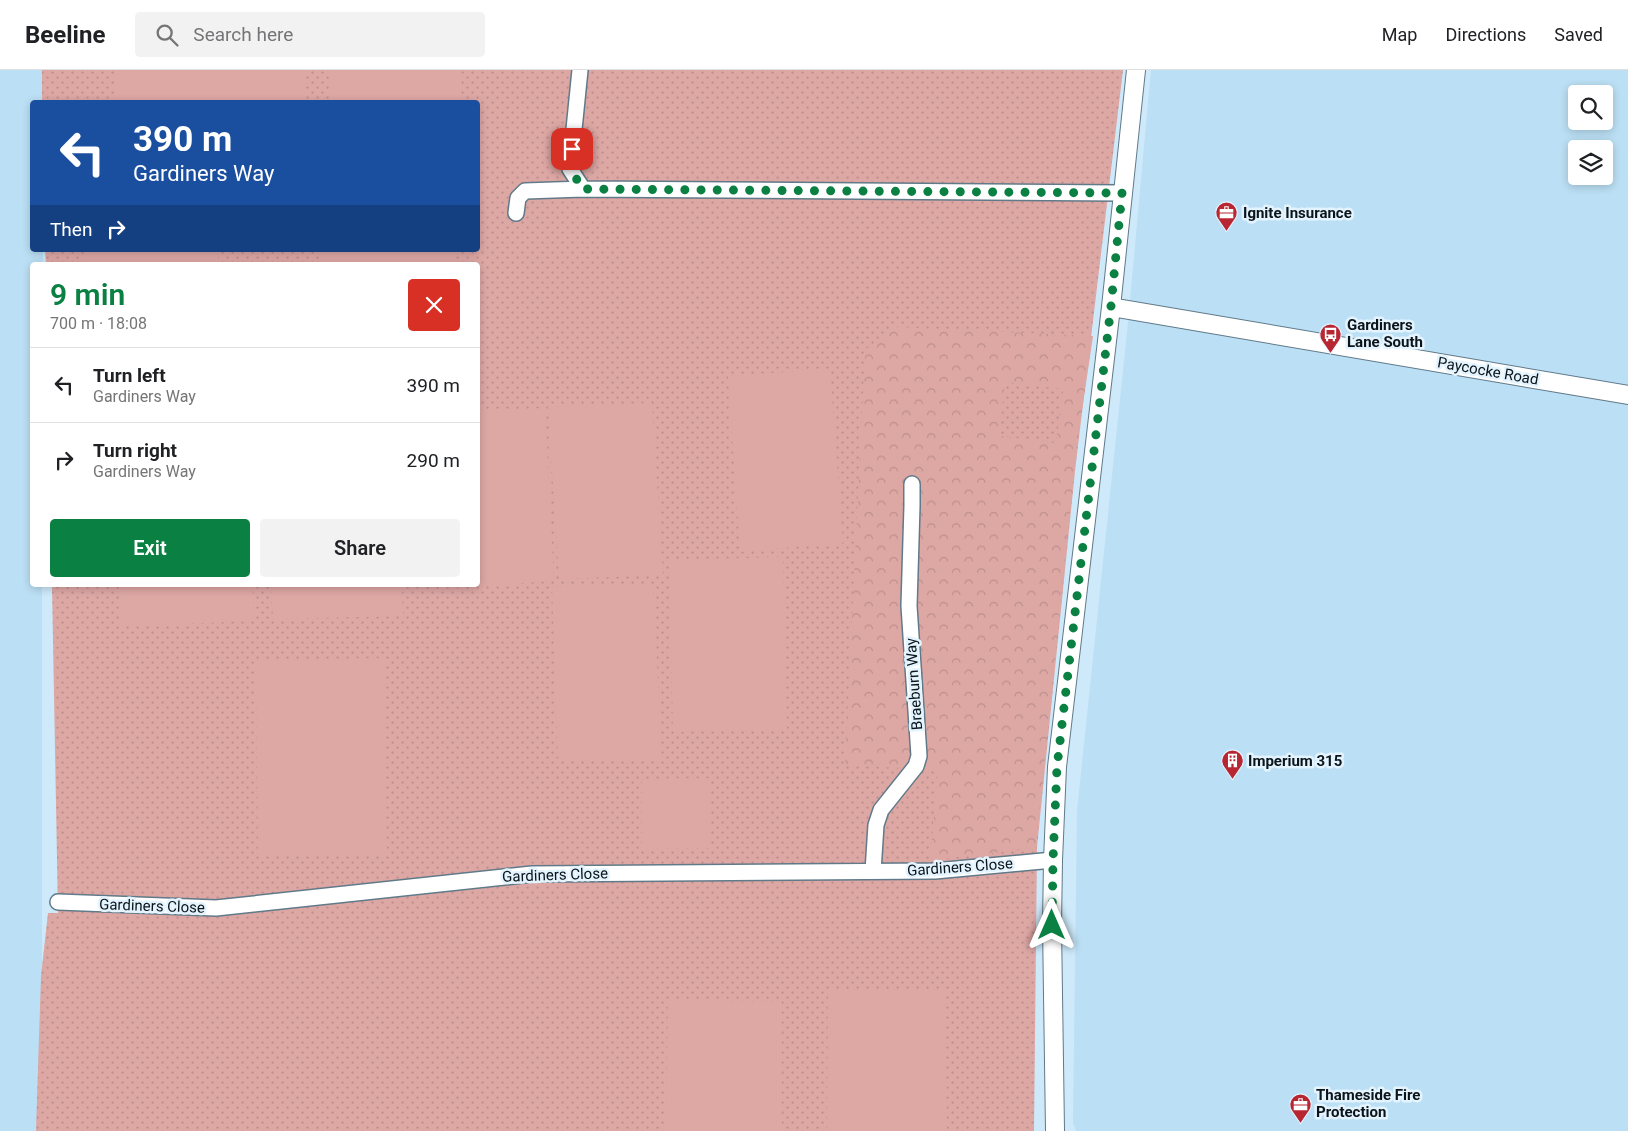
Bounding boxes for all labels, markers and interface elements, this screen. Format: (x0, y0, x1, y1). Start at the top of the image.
search box (135, 12, 485, 57)
text: Beeline (25, 21, 105, 49)
icon: search (153, 21, 181, 49)
text: Search here (193, 23, 293, 46)
text: Map (1382, 24, 1417, 45)
text: Directions (1445, 24, 1526, 45)
text: Saved (1554, 24, 1603, 45)
map controls (1568, 85, 1613, 185)
button: search (1568, 85, 1613, 130)
text: 390 m (133, 119, 232, 160)
icon: left (50, 120, 115, 185)
pin (551, 128, 593, 170)
icon: arrive (558, 135, 586, 163)
button: layers (1568, 140, 1613, 185)
text: Gardiners Way (133, 161, 274, 186)
office icon: Ignite Insurance (1215, 201, 1239, 232)
place label: Ignite Insurance (1243, 204, 1352, 222)
icon: right (102, 215, 130, 243)
text: Then (50, 218, 92, 241)
text: 9 min (50, 277, 125, 312)
button: close (408, 279, 460, 331)
text: 700 m · 18:08 (50, 314, 147, 333)
place label: Gardiners Lane South (1347, 316, 1423, 351)
bus stop icon: Gardiners Lane South (1319, 322, 1343, 353)
street label: Paycocke Road (1436, 353, 1540, 389)
text: Turn left (93, 364, 166, 387)
icon: left (50, 371, 78, 399)
text: 390 m (407, 374, 460, 397)
text: Gardiners Way (93, 387, 196, 406)
text: Turn right (93, 439, 177, 462)
icon: right (50, 446, 78, 474)
text: 290 m (407, 449, 460, 472)
text: Gardiners Way (93, 462, 196, 481)
button: Exit (50, 519, 250, 577)
button: Share (260, 519, 460, 577)
street label: Braeburn Way (902, 637, 926, 731)
building icon: Imperium 315 (1220, 749, 1244, 780)
place label: Imperium 315 (1248, 752, 1342, 770)
street label: Gardiners Close (907, 854, 1013, 880)
street label: Gardiners Close (502, 864, 608, 886)
street label: Gardiners Close (99, 895, 205, 917)
position arrow (1025, 898, 1077, 950)
place label: Thameside Fire Protection (1316, 1086, 1420, 1121)
office icon: Thameside Fire Protection (1288, 1092, 1312, 1123)

